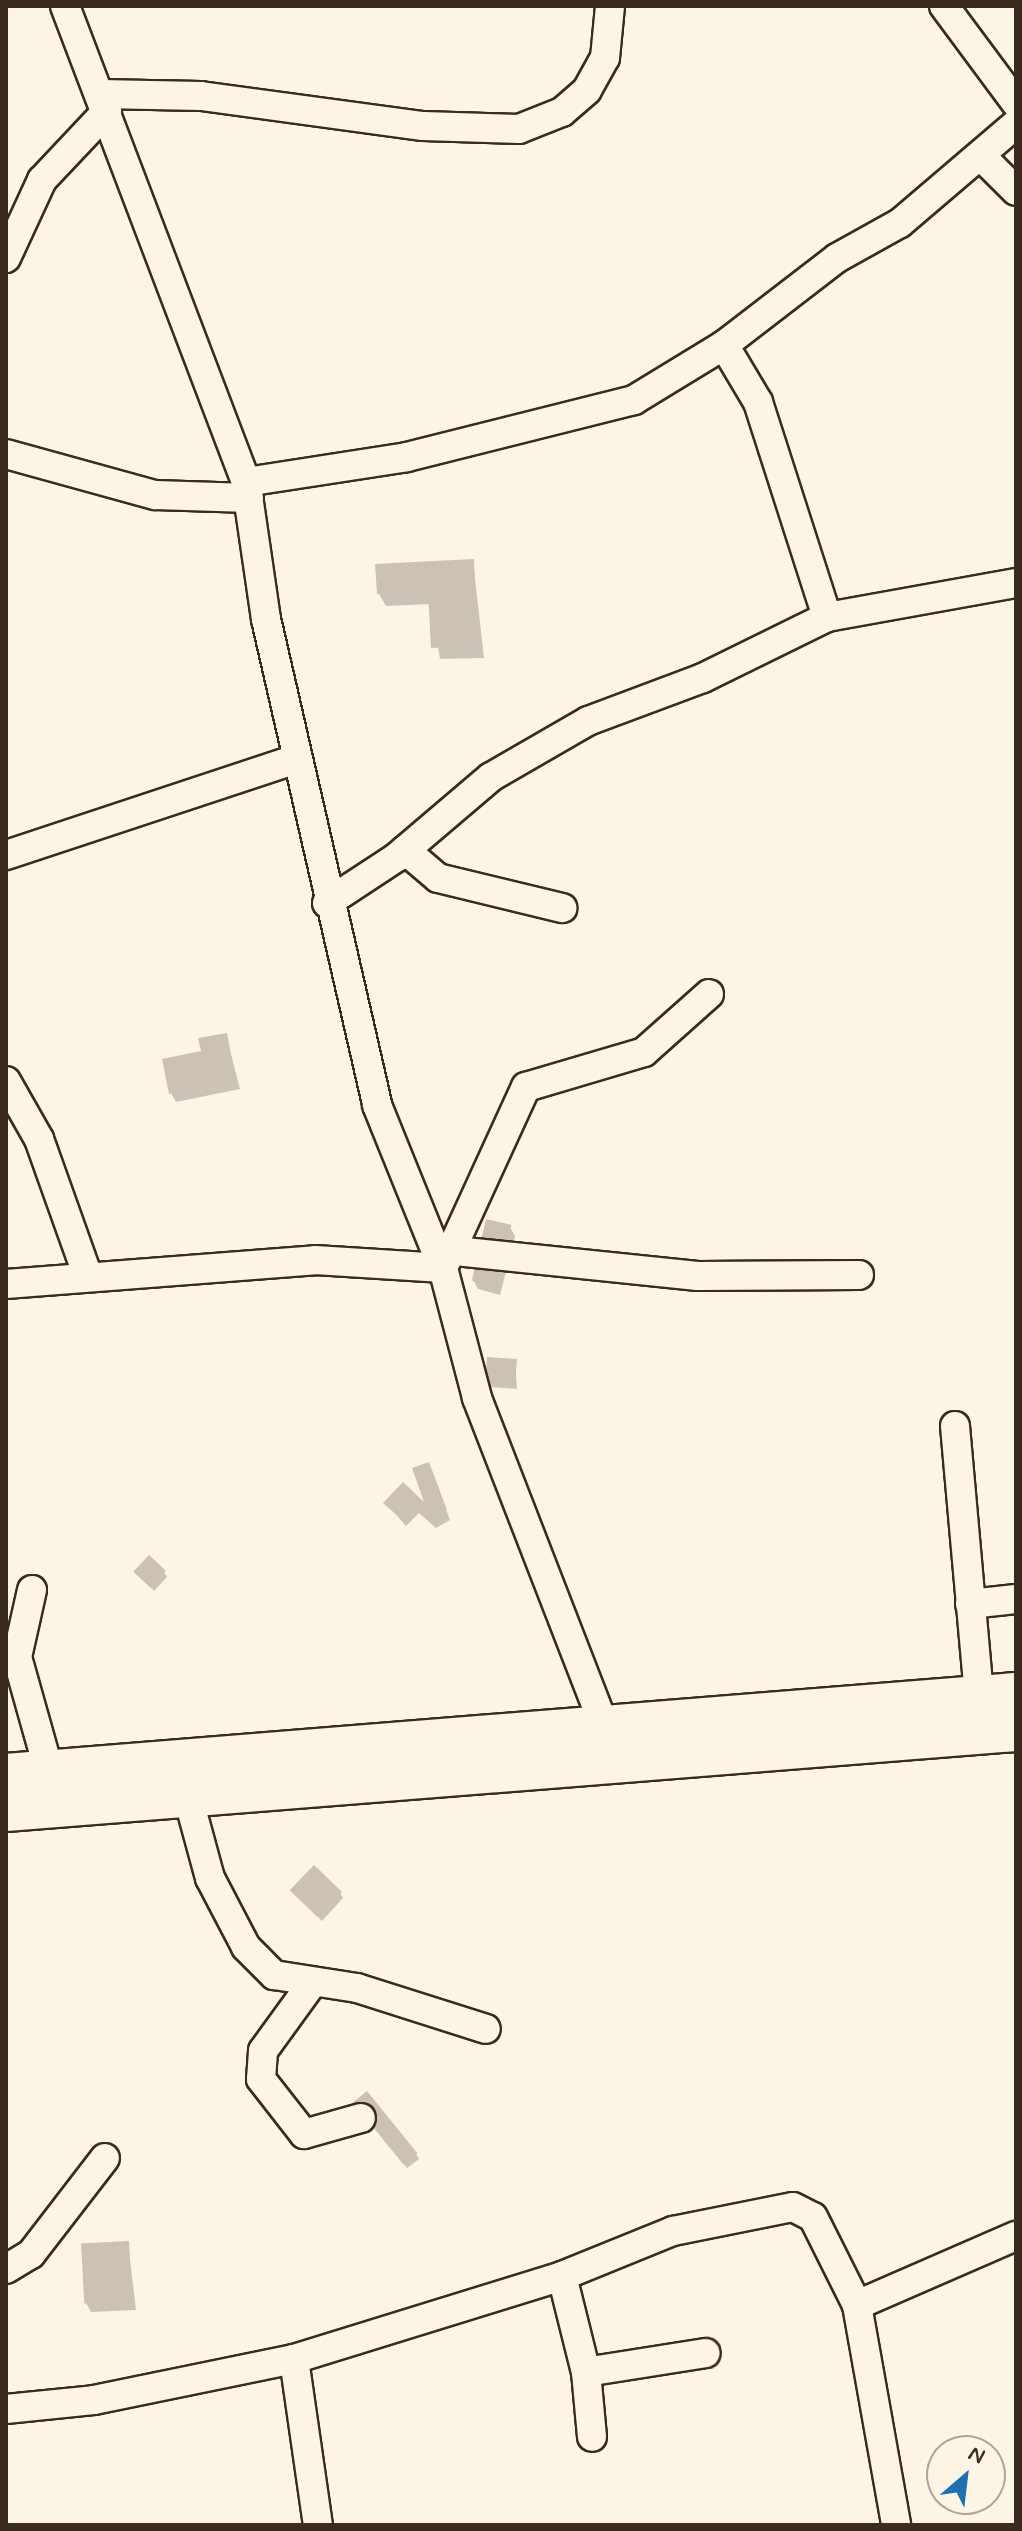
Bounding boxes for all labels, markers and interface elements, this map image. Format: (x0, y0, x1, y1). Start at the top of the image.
north arrow (926, 2435, 1006, 2515)
text: N (963, 2440, 989, 2471)

